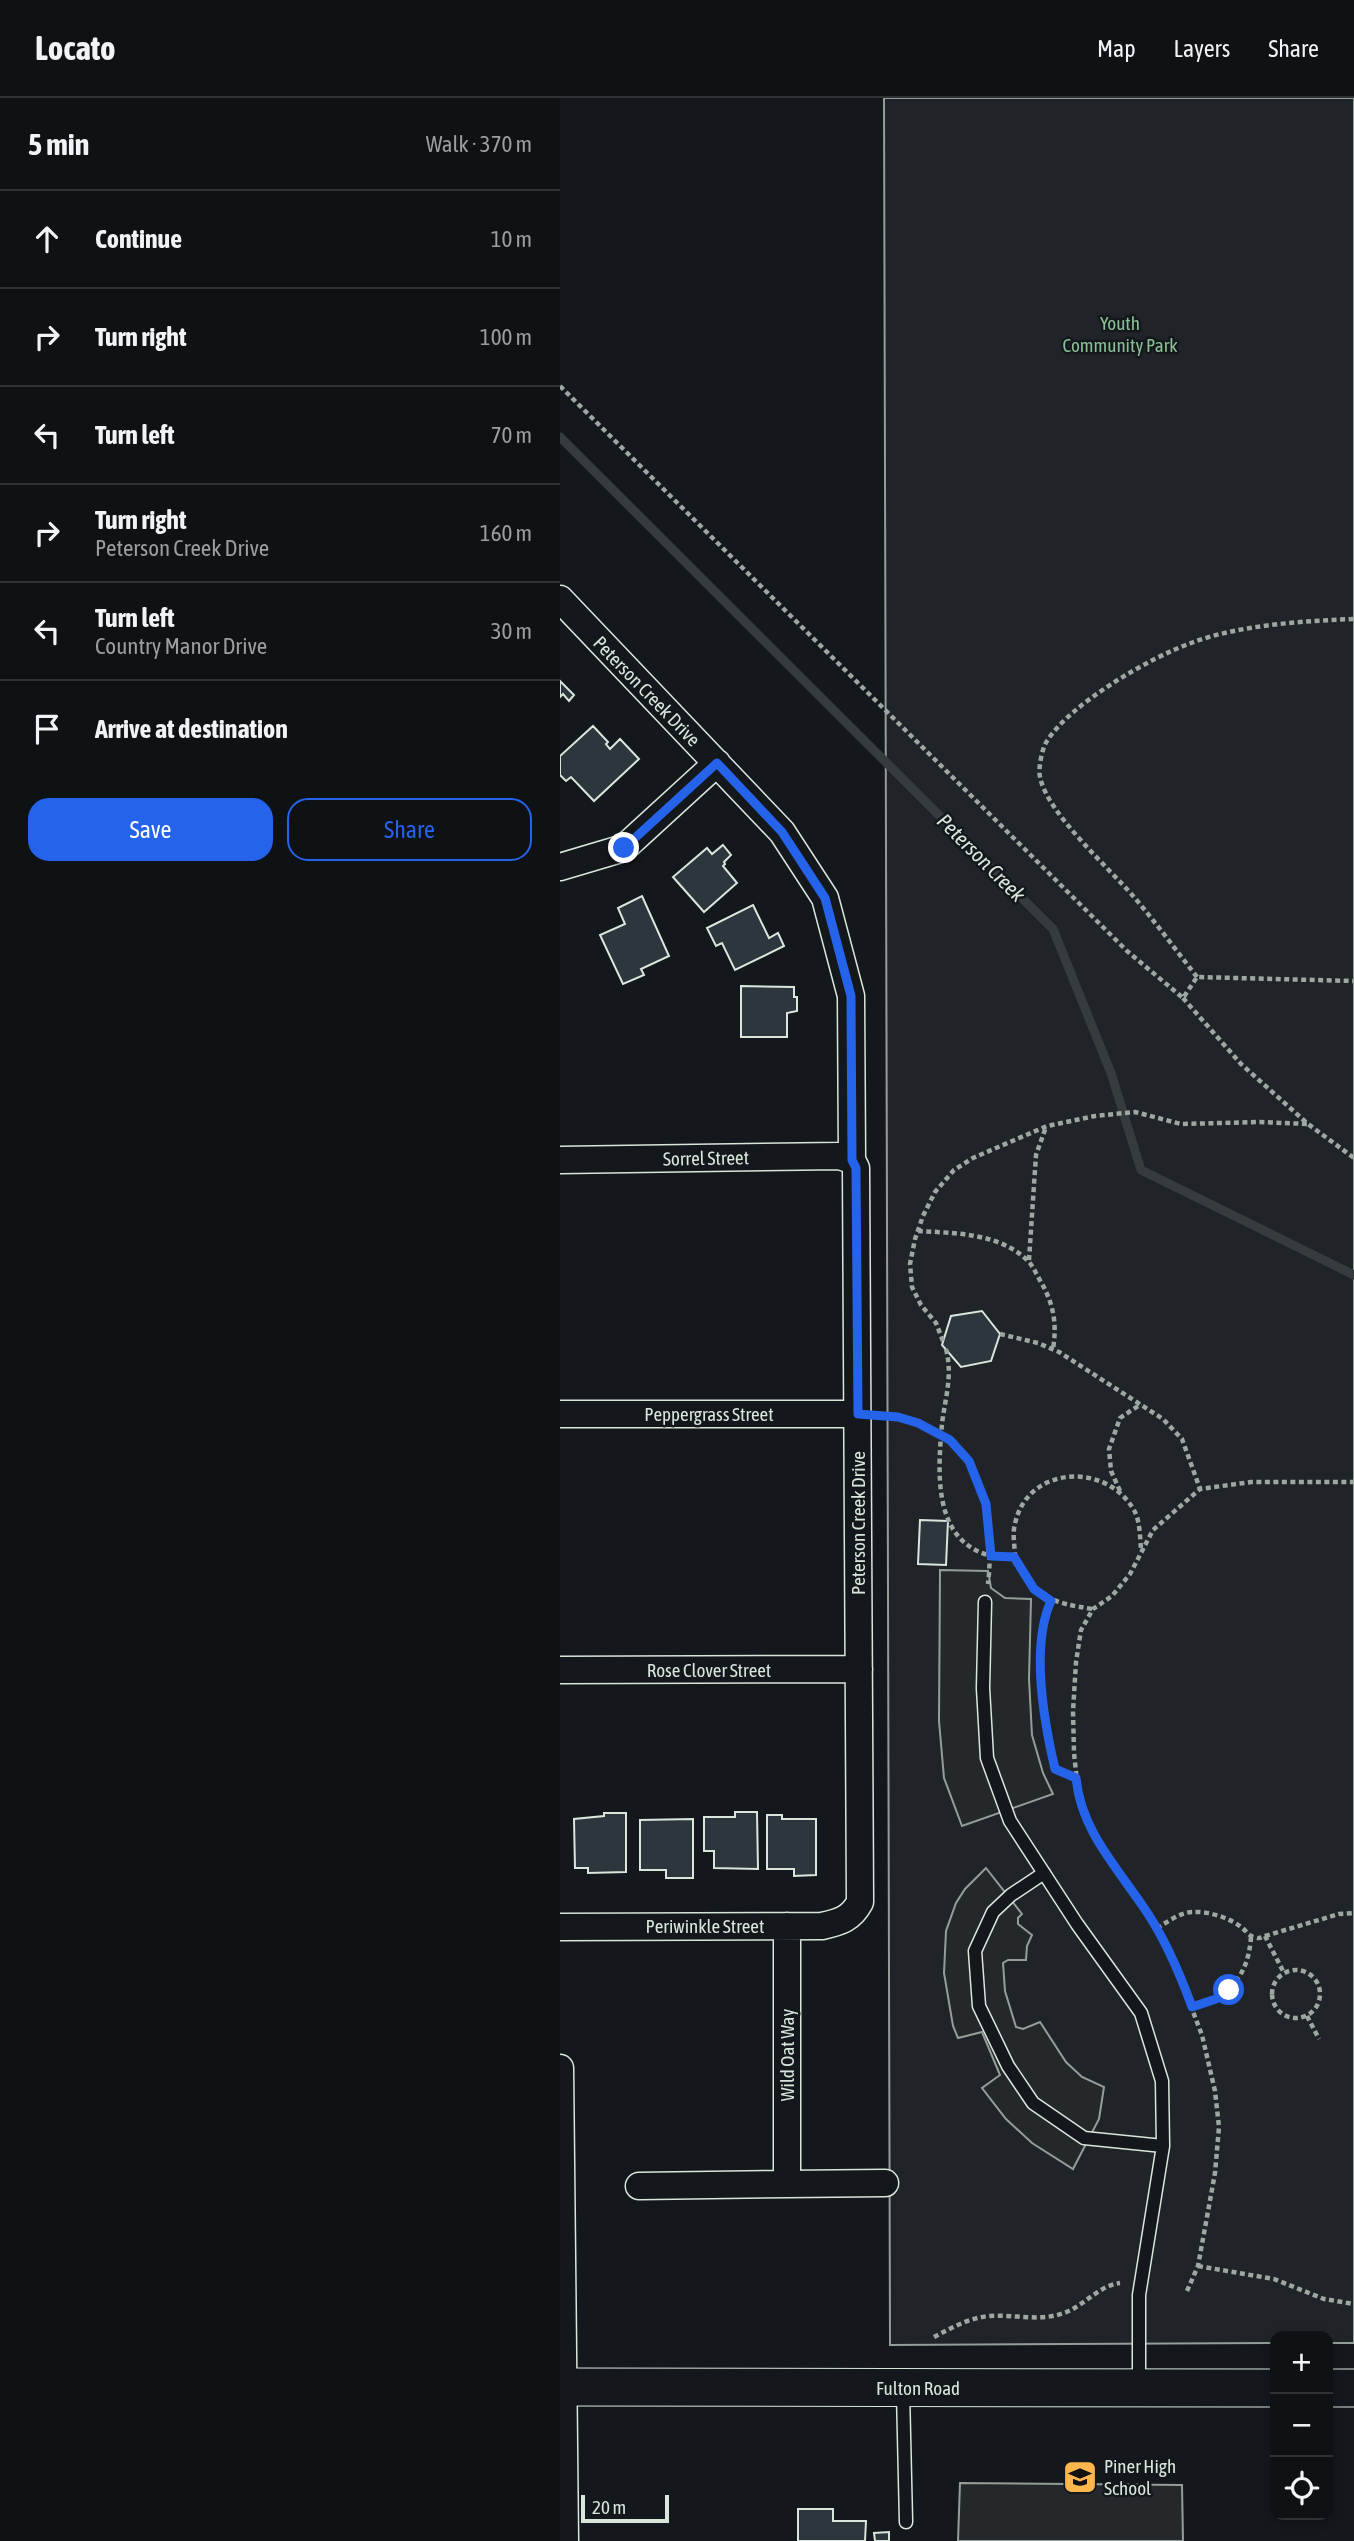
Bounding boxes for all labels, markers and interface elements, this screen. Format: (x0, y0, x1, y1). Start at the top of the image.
text: Locato (35, 29, 116, 67)
text: Map (1097, 35, 1136, 62)
text: Layers (1174, 35, 1230, 62)
text: Share (1268, 35, 1319, 62)
text: 5 min (28, 127, 89, 161)
text: Walk · 370 m (426, 131, 532, 157)
icon: ahead (28, 220, 66, 258)
text: Continue (95, 224, 182, 254)
text: 10 m (491, 226, 532, 252)
park label: Youth Community Park (1062, 312, 1178, 356)
icon: right (28, 318, 66, 356)
text: Turn right (95, 322, 186, 352)
text: 100 m (480, 324, 532, 350)
icon: left (28, 416, 66, 454)
text: Turn left (95, 420, 175, 450)
text: 70 m (491, 422, 532, 448)
text: Turn right (95, 505, 186, 535)
icon: right (28, 514, 66, 552)
text: 160 m (480, 520, 532, 546)
text: Peterson Creek Drive (95, 535, 269, 561)
text: Turn left (95, 603, 175, 633)
icon: left (28, 612, 66, 650)
text: 30 m (491, 618, 532, 644)
street label: Peterson Creek Drive (589, 632, 705, 750)
text: Country Manor Drive (95, 633, 267, 659)
icon: arrive (28, 710, 66, 748)
text: Arrive at destination (95, 714, 288, 744)
button: Save (28, 798, 273, 861)
button: Share (287, 798, 532, 861)
water label: Peterson Creek (933, 808, 1031, 907)
route end (608, 832, 639, 863)
street label: Sorrel Street (663, 1146, 749, 1170)
street label: Peppergrass Street (644, 1403, 774, 1425)
street label: Peterson Creek Drive (847, 1451, 869, 1595)
street label: Rose Clover Street (647, 1659, 771, 1681)
street label: Periwinkle Street (646, 1915, 764, 1937)
route start (1213, 1974, 1244, 2005)
street label: Wild Oat Way (776, 2009, 798, 2101)
map controls (1270, 2331, 1333, 2520)
button: + (1270, 2331, 1333, 2394)
street label: Fulton Road (876, 2377, 960, 2399)
button: − (1270, 2394, 1333, 2457)
place label: Piner High School (1104, 2455, 1176, 2499)
button: locate (1270, 2457, 1333, 2520)
school or university icon: Piner High School (1061, 2458, 1099, 2496)
scale bar (581, 2492, 668, 2524)
text: 20 m (592, 2496, 626, 2518)

